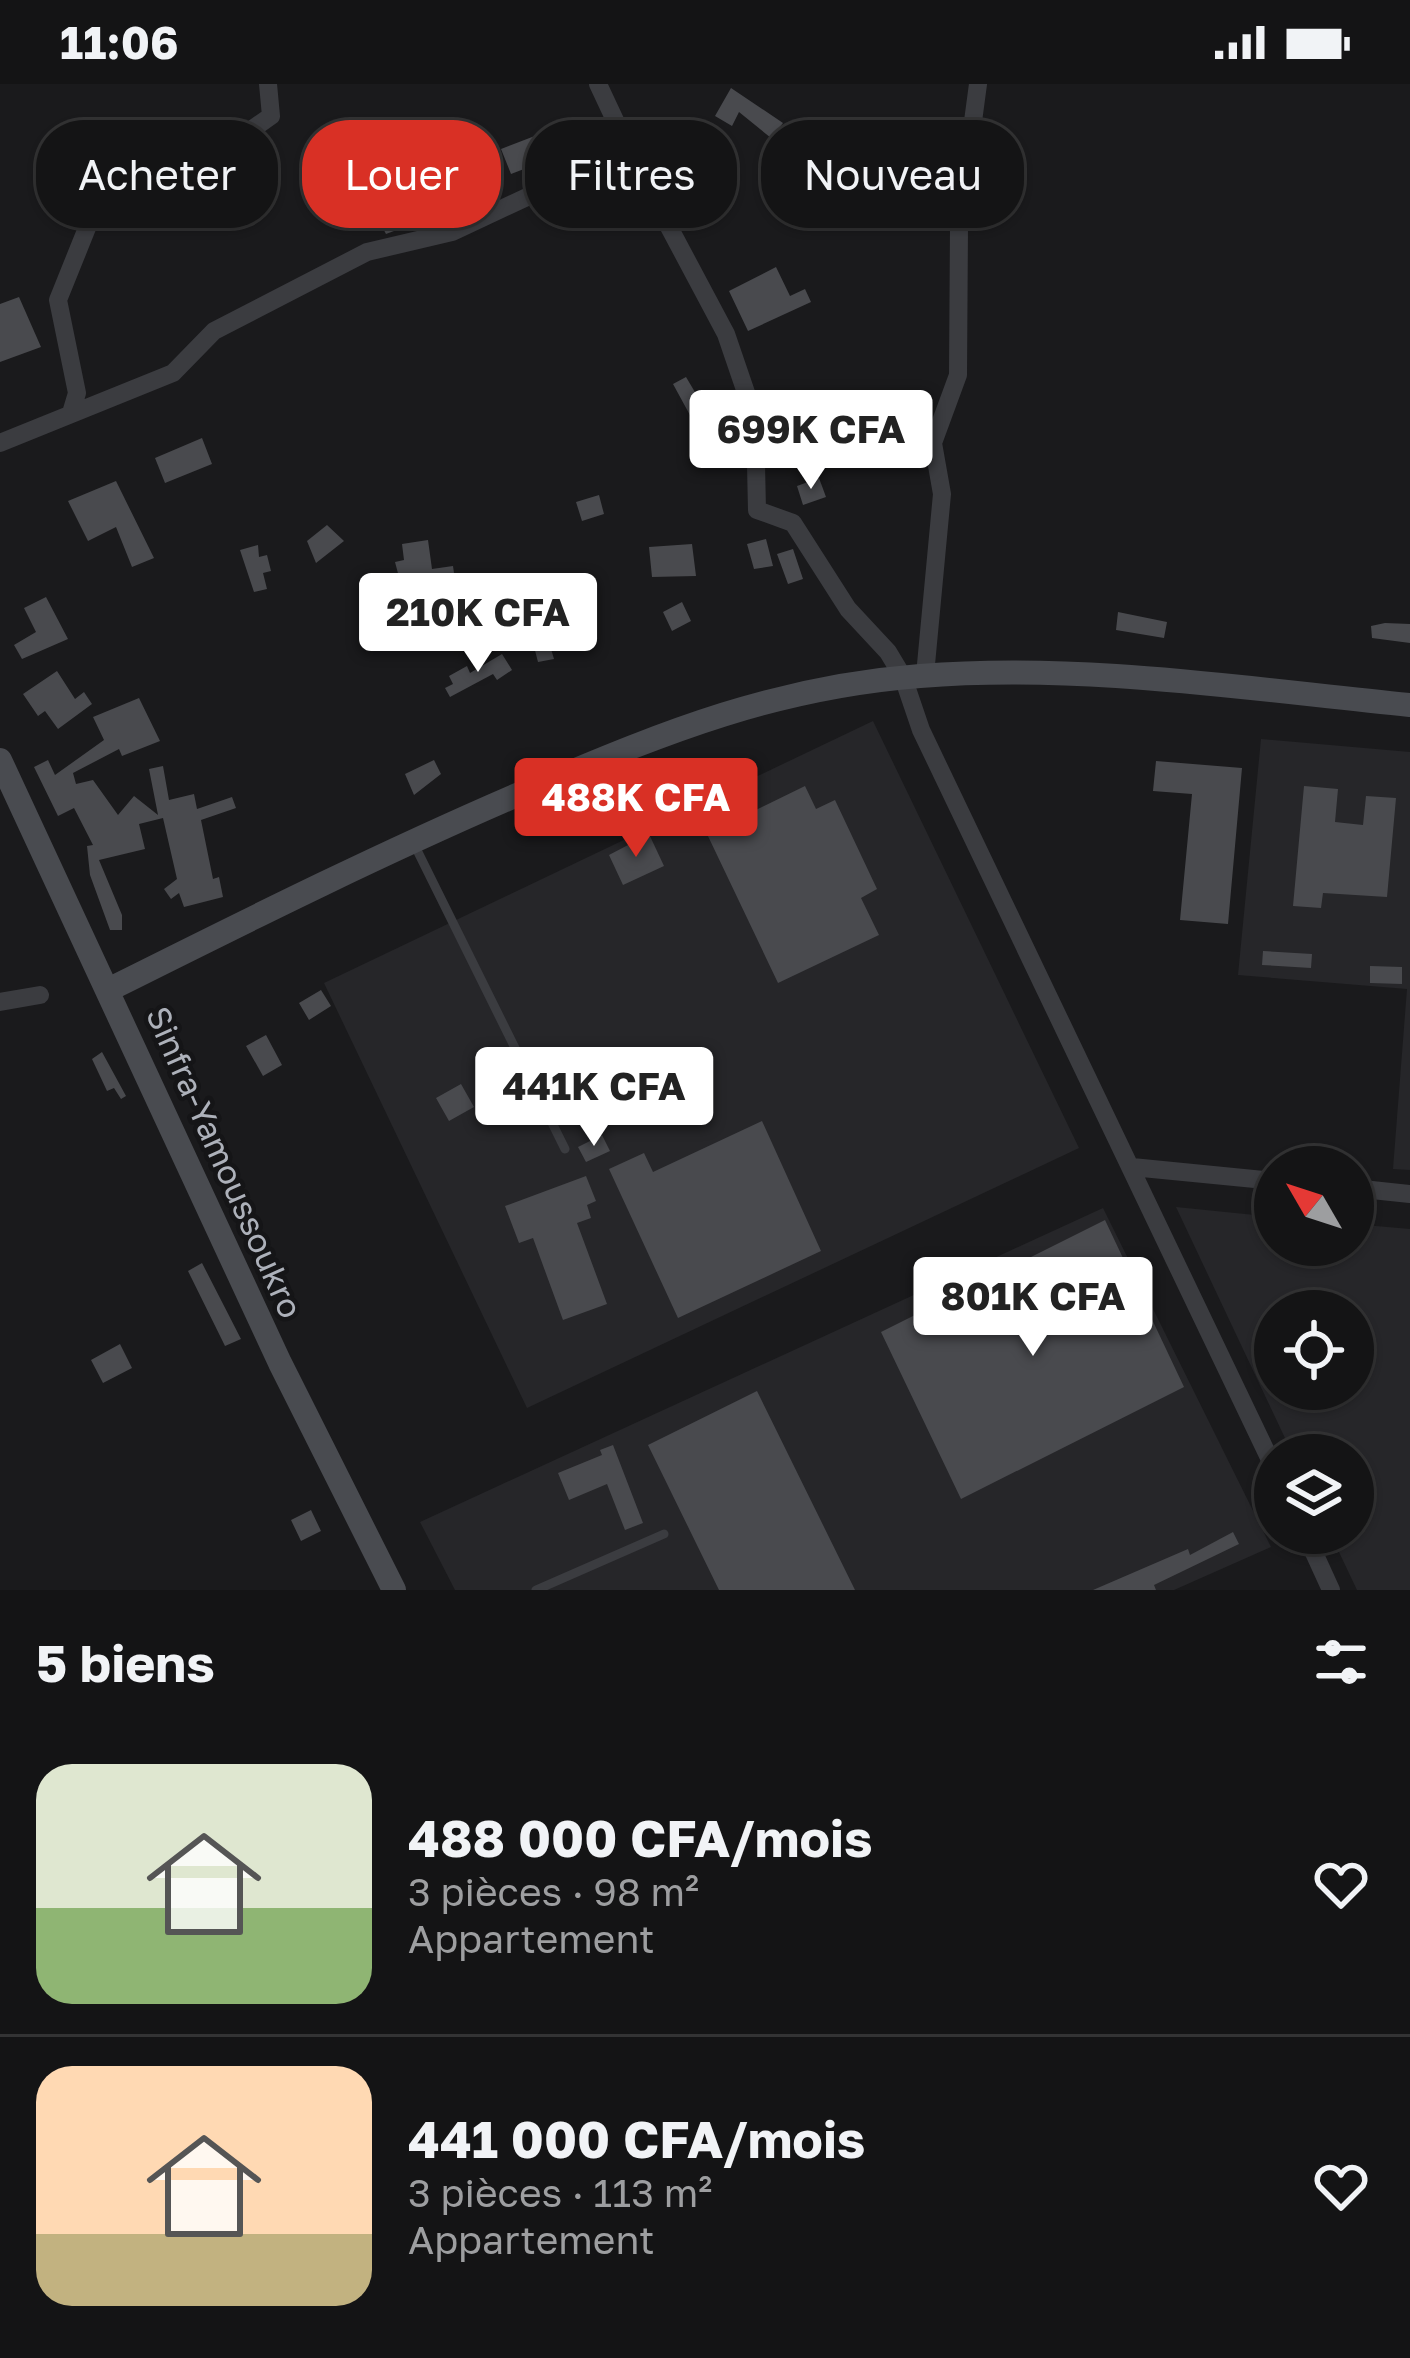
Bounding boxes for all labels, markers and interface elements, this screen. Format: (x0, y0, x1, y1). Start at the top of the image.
text: 11:06 (60, 15, 179, 69)
chip: Acheter (36, 120, 278, 228)
chip: Louer (302, 120, 501, 228)
chip: Filtres (525, 120, 737, 228)
chip: Nouveau (761, 120, 1024, 228)
pin: 699K CFA (687, 390, 935, 492)
text: 699K CFA (717, 405, 905, 452)
pin: 210K CFA (354, 573, 602, 675)
text: 210K CFA (386, 588, 570, 635)
pin: 488K CFA (512, 758, 760, 860)
text: 488K CFA (542, 773, 730, 820)
street label: Sinfra-Yamoussoukro (139, 1000, 311, 1324)
pin: 441K CFA (470, 1047, 718, 1149)
text: 441K CFA (502, 1062, 686, 1109)
north arrow (1254, 1146, 1374, 1266)
map controls (1254, 1146, 1374, 1554)
pin: 801K CFA (909, 1257, 1157, 1359)
text: 801K CFA (940, 1272, 1126, 1319)
button: locate (1254, 1290, 1374, 1410)
button: layers (1254, 1434, 1374, 1554)
icon: filters (1308, 1629, 1374, 1695)
text: 5 biens (36, 1632, 215, 1693)
text: 488 000 CFA/mois (408, 1807, 873, 1868)
icon: home (132, 1812, 276, 1956)
icon: heart (1308, 1851, 1374, 1917)
text: 3 pièces · 98 m² (408, 1868, 699, 1915)
text: Appartement (408, 1915, 655, 1962)
text: 441 000 CFA/mois (408, 2108, 865, 2169)
icon: home (132, 2114, 276, 2258)
icon: heart (1308, 2153, 1374, 2219)
text: 3 pièces · 113 m² (408, 2169, 712, 2216)
text: Appartement (408, 2216, 655, 2263)

